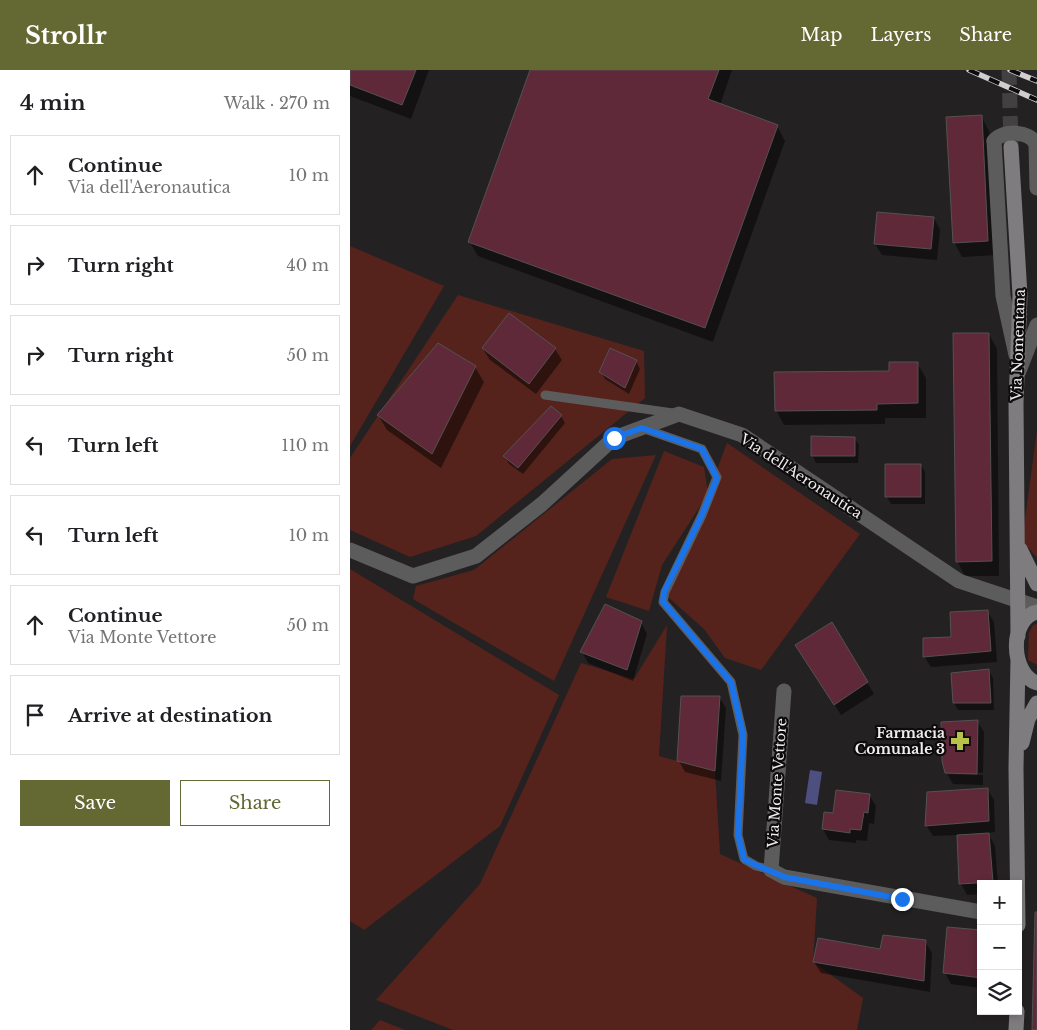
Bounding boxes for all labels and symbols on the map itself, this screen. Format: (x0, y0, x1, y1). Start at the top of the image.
street label: Via Nomentana (1007, 289, 1029, 402)
route start (603, 427, 626, 450)
street label: Via dell'Aeronautica (736, 429, 866, 522)
street label: Via Monte Vettore (763, 718, 791, 849)
place label: Farmacia Comunale 3 (855, 724, 945, 758)
pharmacy icon: Farmacia Comunale 3 (949, 730, 971, 752)
route end (891, 888, 914, 911)

